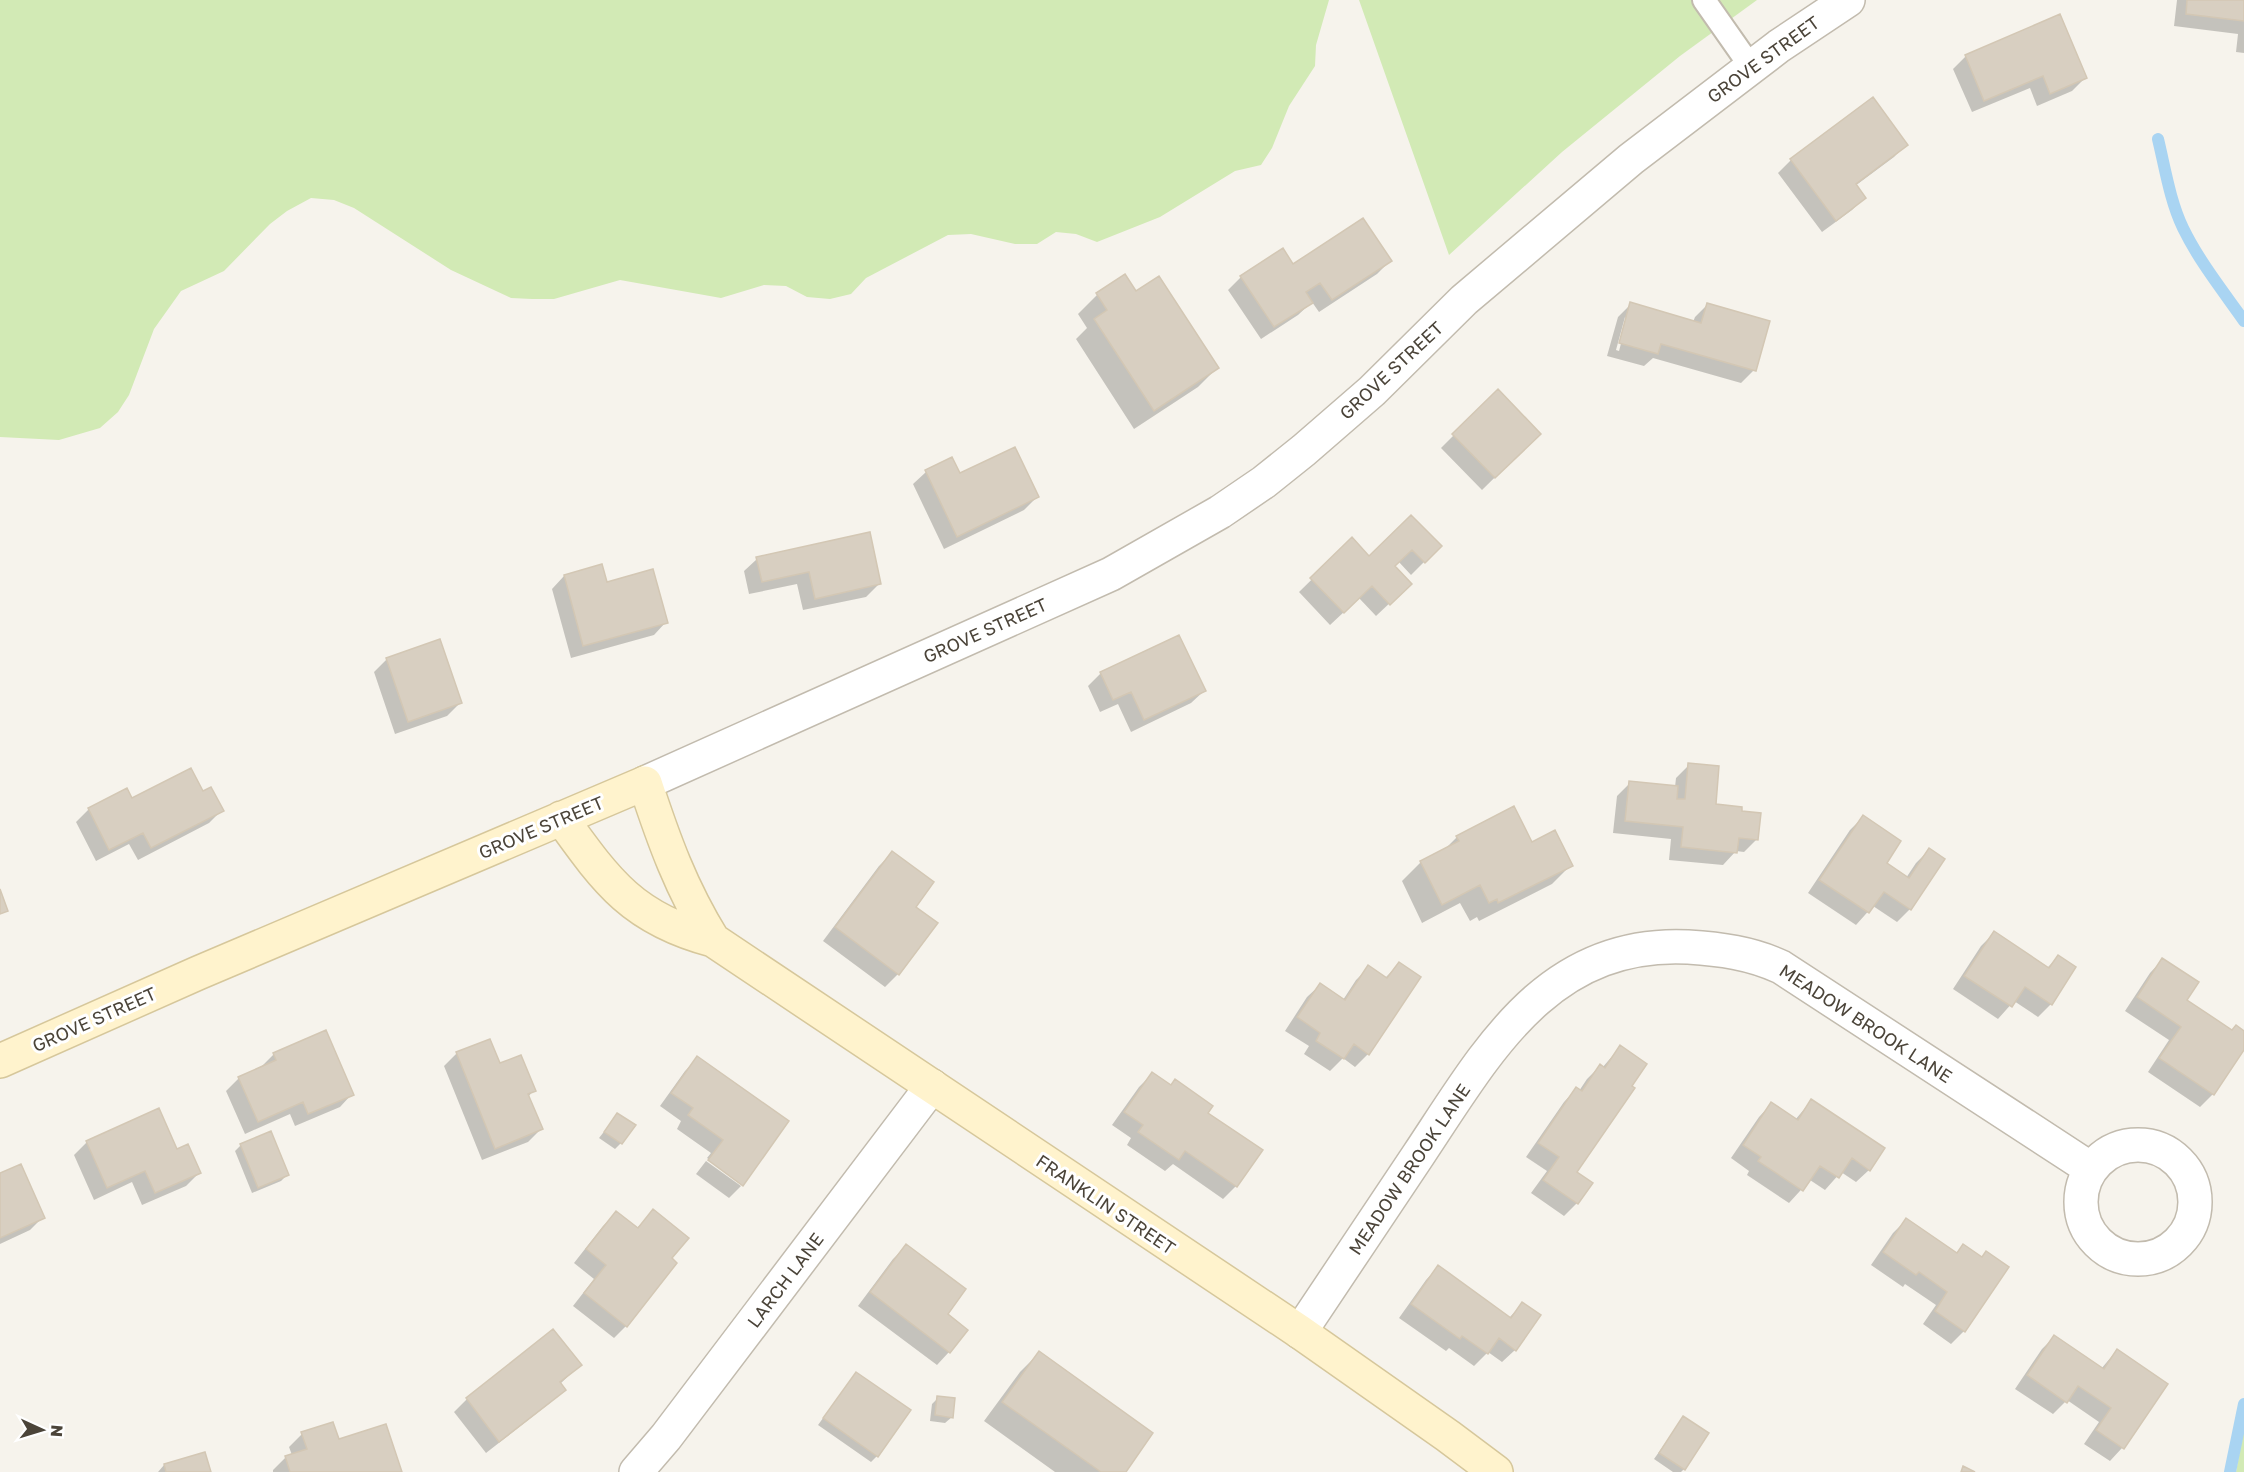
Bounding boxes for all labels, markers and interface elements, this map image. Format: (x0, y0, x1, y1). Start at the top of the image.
street label: GROVE STREET (1703, 11, 1823, 107)
street label: GROVE STREET (1335, 316, 1447, 424)
street label: GROVE STREET (920, 593, 1050, 667)
street label: GROVE STREET (475, 791, 607, 863)
street label: MEADOW BROOK LANE (1776, 959, 1956, 1087)
street label: GROVE STREET (29, 982, 159, 1056)
street label: MEADOW BROOK LANE (1344, 1079, 1474, 1259)
street label: FRANKLIN STREET (1032, 1149, 1180, 1259)
street label: LARCH LANE (742, 1228, 828, 1332)
north arrow (12, 1400, 72, 1460)
text: N (47, 1424, 67, 1438)

